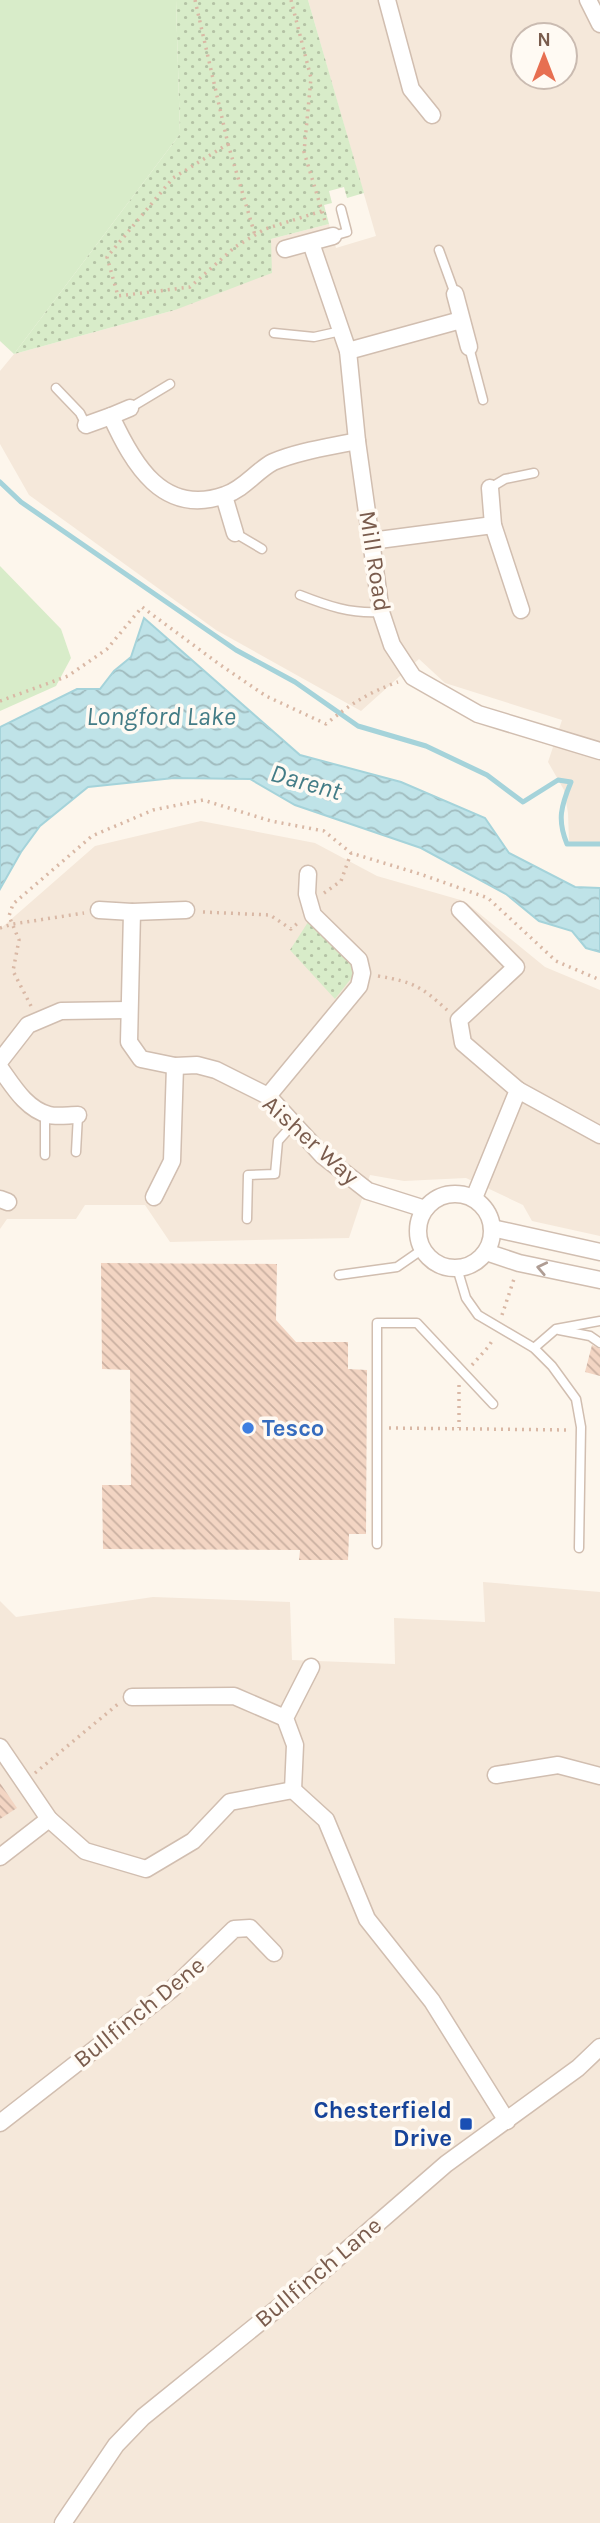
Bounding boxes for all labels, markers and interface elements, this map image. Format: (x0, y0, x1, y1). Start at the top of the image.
north arrow (509, 21, 579, 91)
text: N (537, 29, 551, 51)
street label: Mill Road (353, 508, 397, 614)
water label: Longford Lake (86, 701, 236, 732)
water label: Darent (267, 757, 346, 807)
street label: Aisher Way (257, 1090, 365, 1190)
one-way arrow (536, 1261, 548, 1276)
place label: Tesco (262, 1414, 324, 1442)
marker: Tesco (240, 1420, 256, 1436)
street label: Bullfinch Dene (68, 1951, 210, 2073)
place label: Chesterfield Drive (313, 2096, 452, 2152)
marker: Chesterfield Drive (458, 2116, 474, 2132)
street label: Bullfinch Lane (249, 2211, 387, 2333)

